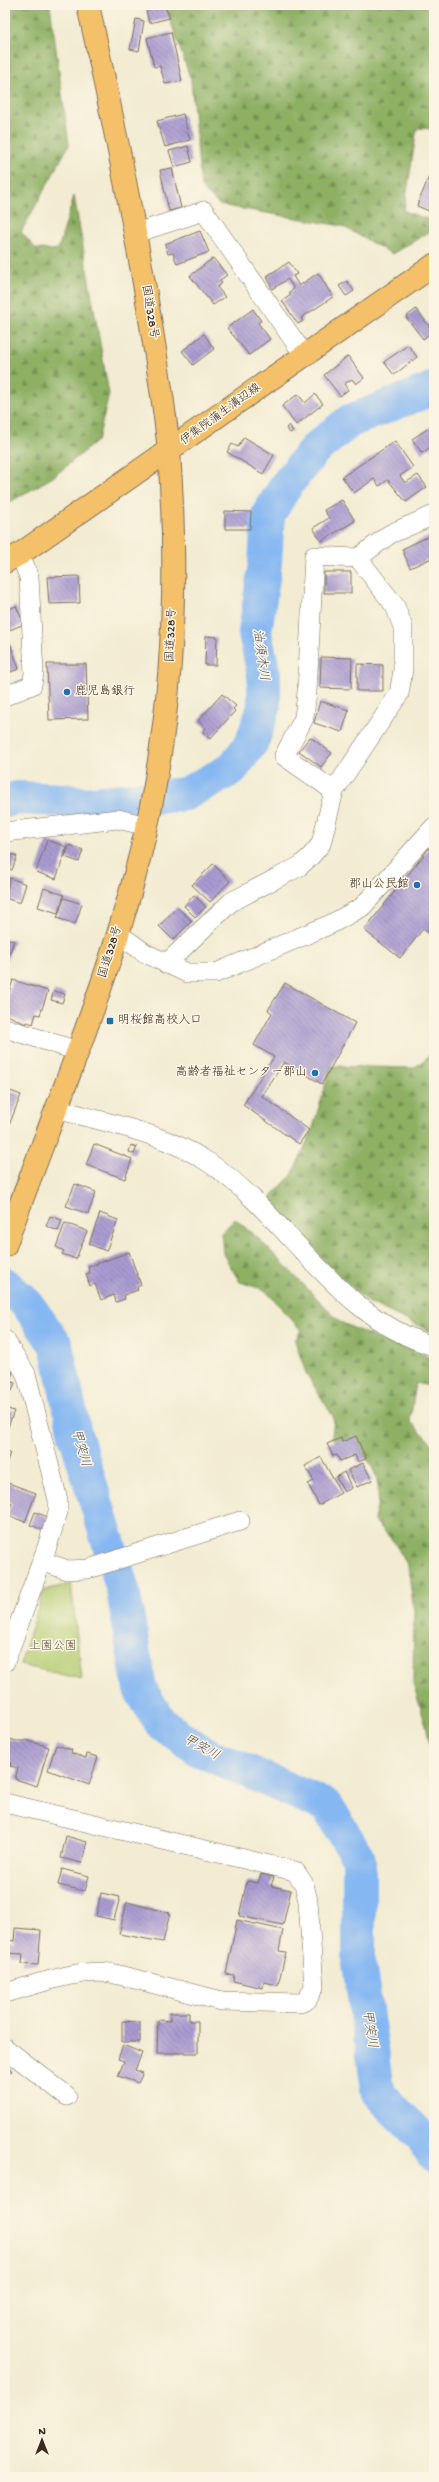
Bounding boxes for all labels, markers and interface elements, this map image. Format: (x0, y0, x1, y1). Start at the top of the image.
street label: 国道328号 (138, 284, 161, 340)
street label: 伊集院蒲生溝辺線 (177, 380, 264, 449)
street label: 国道328号 (163, 607, 180, 663)
water label: 油須木川 (249, 628, 272, 682)
place label: 鹿児島銀行 (75, 684, 135, 699)
marker: 鹿児島銀行 (62, 687, 72, 697)
place label: 郡山公民館 (349, 877, 409, 892)
marker: 郡山公民館 (412, 880, 422, 890)
street label: 国道328号 (95, 924, 126, 980)
place label: 明桜館高校入口 (118, 1013, 202, 1028)
marker: 明桜館高校入口 (105, 1016, 115, 1026)
place label: 高齢者福祉センター郡山 (175, 1064, 307, 1080)
marker: 高齢者福祉センター郡山 (310, 1068, 320, 1078)
water label: 甲突川 (67, 1427, 94, 1469)
park label: 上園公園 (29, 1639, 77, 1654)
water label: 甲突川 (180, 1731, 222, 1764)
water label: 甲突川 (359, 2008, 380, 2049)
north arrow (22, 2420, 62, 2460)
text: N (38, 2426, 46, 2438)

